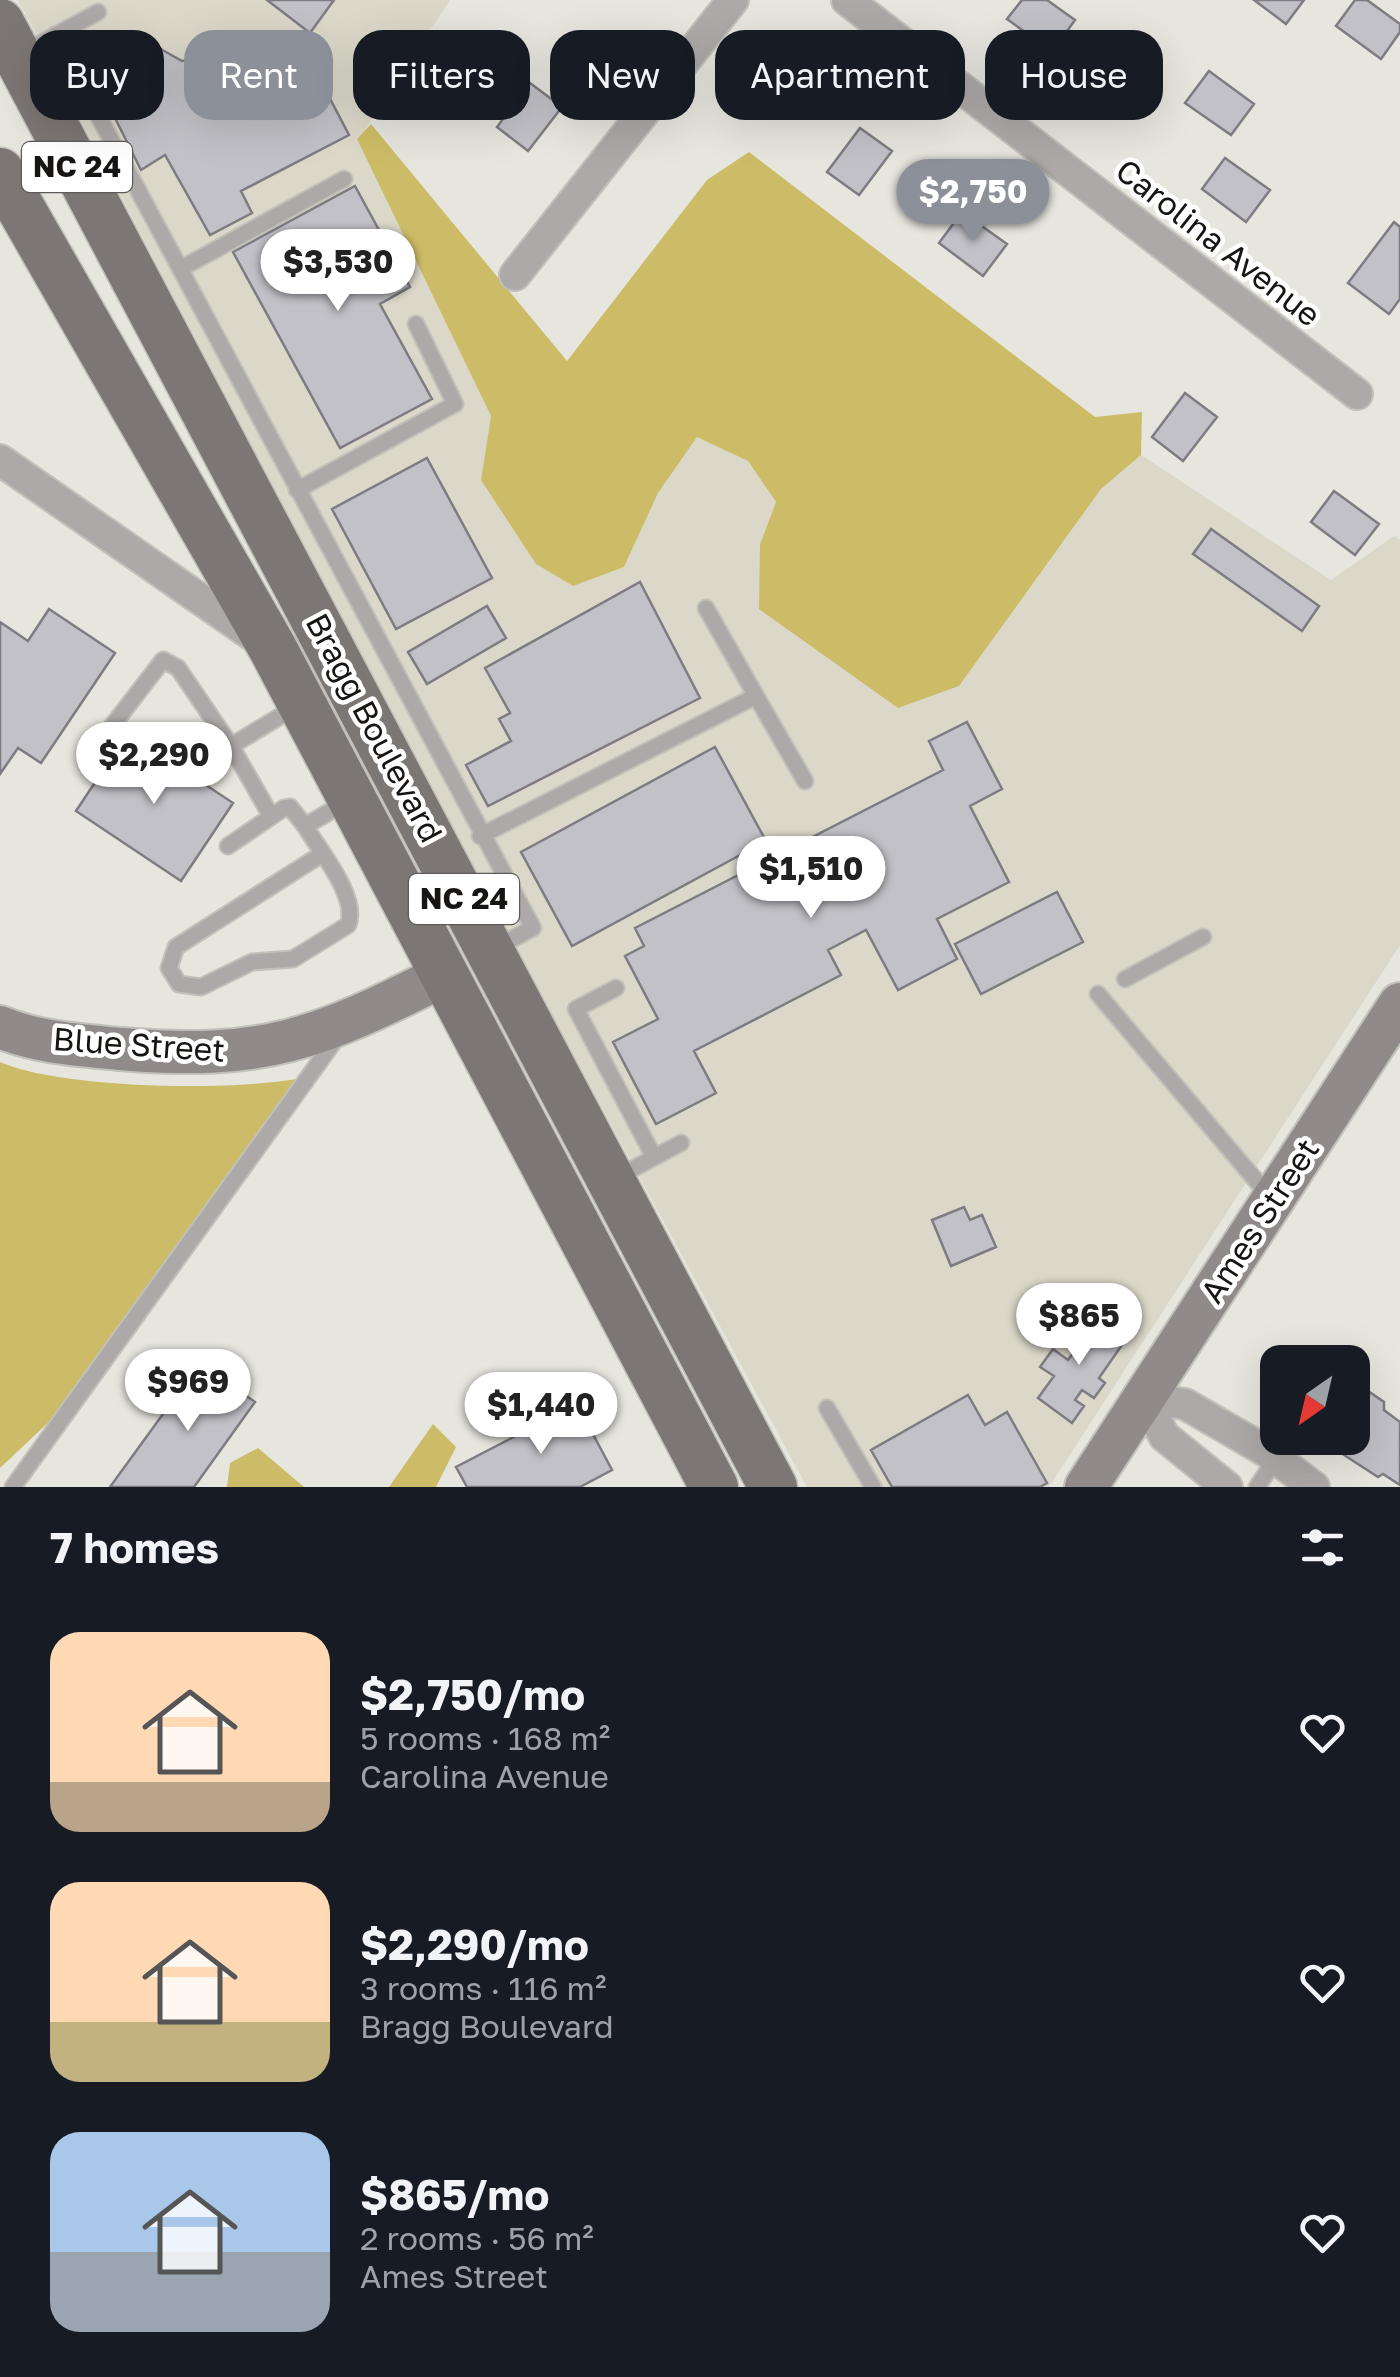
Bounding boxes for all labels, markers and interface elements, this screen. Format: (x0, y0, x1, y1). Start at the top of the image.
chip: Buy (30, 30, 164, 120)
chip: Rent (184, 30, 333, 120)
chip: Filters (353, 30, 530, 120)
chip: New (550, 30, 695, 120)
chip: Apartment (715, 30, 965, 120)
chip: House (985, 30, 1163, 120)
road number: NC 24 (22, 142, 132, 192)
street label: Carolina Avenue (1109, 151, 1328, 334)
pin: $2,750 (892, 159, 1054, 244)
text: $2,750 (919, 172, 1027, 210)
pin: $3,530 (257, 229, 419, 314)
text: $3,530 (282, 242, 394, 280)
street label: Bragg Boulevard (299, 607, 451, 848)
pin: $2,290 (73, 722, 235, 807)
text: $2,290 (98, 735, 210, 773)
pin: $1,510 (730, 836, 892, 921)
text: $1,510 (759, 849, 863, 887)
road number: NC 24 (409, 874, 519, 924)
street label: Blue Street (52, 1019, 226, 1069)
street label: Ames Street (1192, 1131, 1326, 1310)
pin: $865 (1020, 1283, 1138, 1368)
text: $865 (1038, 1296, 1120, 1334)
north arrow (1260, 1345, 1370, 1455)
map controls (1260, 1345, 1370, 1455)
pin: $969 (129, 1349, 247, 1434)
text: $969 (147, 1362, 229, 1400)
pin: $1,440 (460, 1372, 622, 1457)
text: $1,440 (487, 1385, 595, 1423)
icon: filters (1295, 1520, 1350, 1575)
text: 7 homes (50, 1522, 219, 1572)
text: $2,750/mo (360, 1669, 585, 1719)
icon: home (130, 1672, 250, 1792)
icon: heart (1295, 1705, 1350, 1760)
text: 5 rooms · 168 m² (360, 1719, 610, 1757)
text: Carolina Avenue (360, 1757, 609, 1795)
text: $2,290/mo (360, 1919, 589, 1969)
icon: home (130, 1922, 250, 2042)
icon: heart (1295, 1955, 1350, 2010)
text: 3 rooms · 116 m² (360, 1969, 606, 2007)
text: Bragg Boulevard (360, 2007, 614, 2045)
text: $865/mo (360, 2169, 549, 2219)
icon: home (130, 2172, 250, 2292)
icon: heart (1295, 2205, 1350, 2260)
text: 2 rooms · 56 m² (360, 2219, 594, 2257)
text: Ames Street (360, 2257, 548, 2295)

